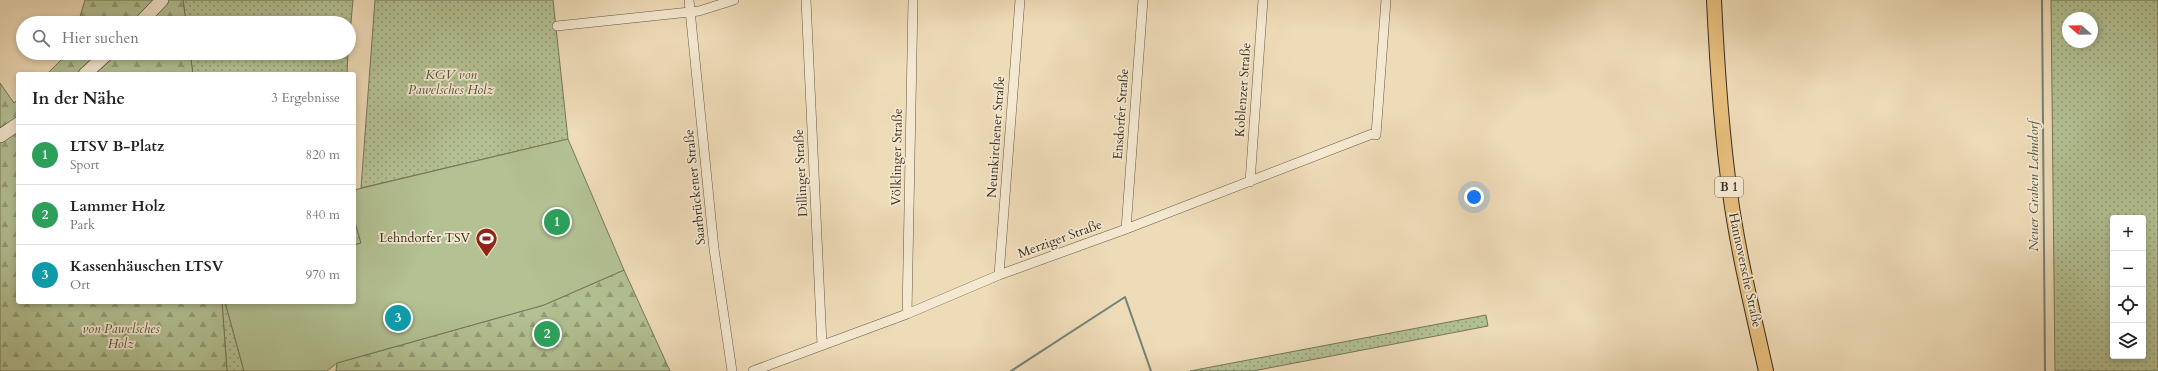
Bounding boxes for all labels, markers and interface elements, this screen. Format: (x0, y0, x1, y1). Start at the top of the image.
north arrow (2062, 12, 2098, 48)
search box (16, 16, 356, 60)
icon: search (30, 27, 52, 49)
text: Hier suchen (62, 28, 139, 48)
street label: Koblenzer Straße (1231, 42, 1255, 138)
park label: KGV von Pawelsches Holz (408, 66, 495, 99)
street label: Ensdorfer Straße (1109, 68, 1133, 160)
street label: Neunkirchener Straße (983, 75, 1009, 198)
text: In der Nähe (32, 87, 125, 110)
text: 3 Ergebnisse (271, 89, 340, 107)
street label: Völklinger Straße (887, 108, 907, 206)
water label: Neuer Graben Lehndorf (2024, 118, 2043, 251)
street label: Saarbrückener Straße (680, 128, 710, 246)
street label: Dillinger Straße (790, 129, 812, 217)
text: LTSV B-Platz (70, 136, 164, 156)
text: 1 (42, 146, 48, 164)
text: 820 m (306, 146, 340, 164)
text: Sport (70, 156, 99, 174)
road number: B 1 (1715, 177, 1743, 197)
your location (1464, 187, 1484, 207)
text: Lammer Holz (70, 196, 165, 216)
text: 2 (42, 206, 48, 224)
text: 840 m (306, 206, 340, 224)
pin: 1 (544, 207, 570, 237)
street label: Hannoversche Straße (1724, 211, 1766, 329)
street label: Merziger Straße (1015, 215, 1105, 263)
map controls (2110, 215, 2146, 359)
button: + (2110, 215, 2146, 251)
text: Park (70, 216, 95, 234)
sports icon: Lehndorfer TSV (473, 225, 499, 258)
place label: Lehndorfer TSV (379, 229, 470, 247)
button: − (2110, 251, 2146, 287)
text: Kassenhäuschen LTSV (70, 256, 223, 276)
text: 3 (42, 266, 48, 284)
text: 970 m (306, 266, 340, 284)
text: Ort (70, 276, 90, 294)
button: locate (2110, 287, 2146, 323)
pin: 3 (385, 303, 411, 333)
pin: 2 (534, 319, 560, 349)
park label: von Pawelsches Holz (82, 320, 160, 353)
button: layers (2110, 323, 2146, 359)

